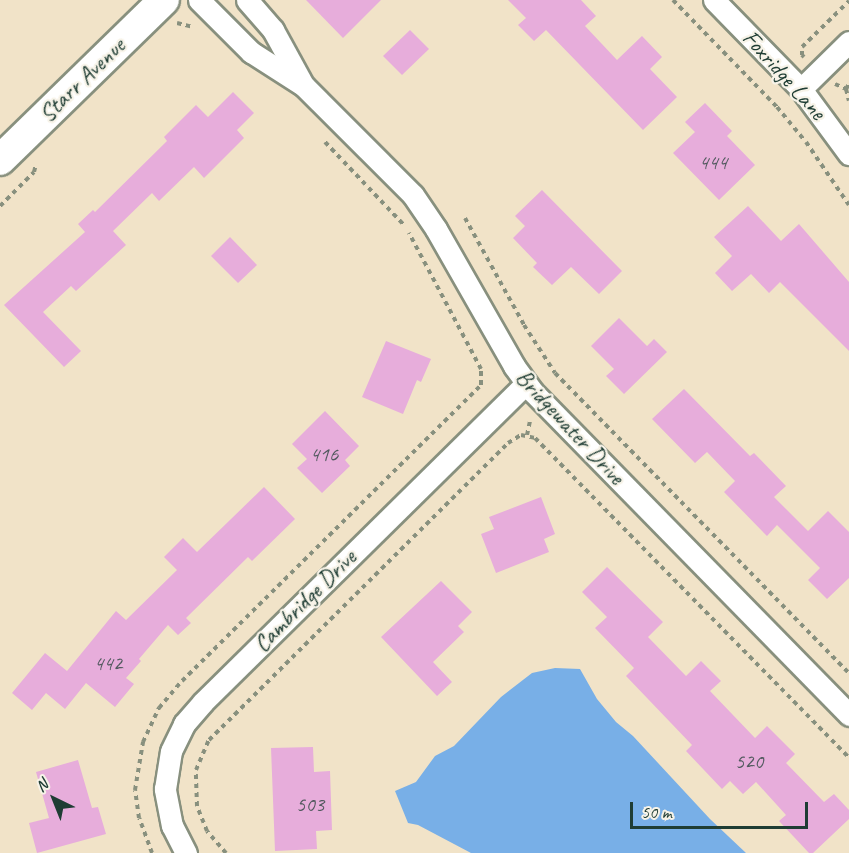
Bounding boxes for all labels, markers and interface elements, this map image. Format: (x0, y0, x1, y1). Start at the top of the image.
street label: Foxridge Lane (736, 24, 832, 126)
street label: Starr Avenue (33, 32, 131, 128)
house number: 444 (699, 149, 727, 175)
street label: Bridgewater Drive (509, 363, 631, 491)
house number: 416 (310, 441, 338, 467)
street label: Cambridge Drive (248, 544, 362, 658)
house number: 442 (94, 650, 122, 676)
house number: 520 (735, 748, 763, 774)
north arrow (24, 769, 84, 829)
text: N (31, 775, 52, 797)
scale bar (633, 790, 812, 828)
house number: 503 (296, 791, 324, 817)
text: 50 m (641, 801, 672, 823)

